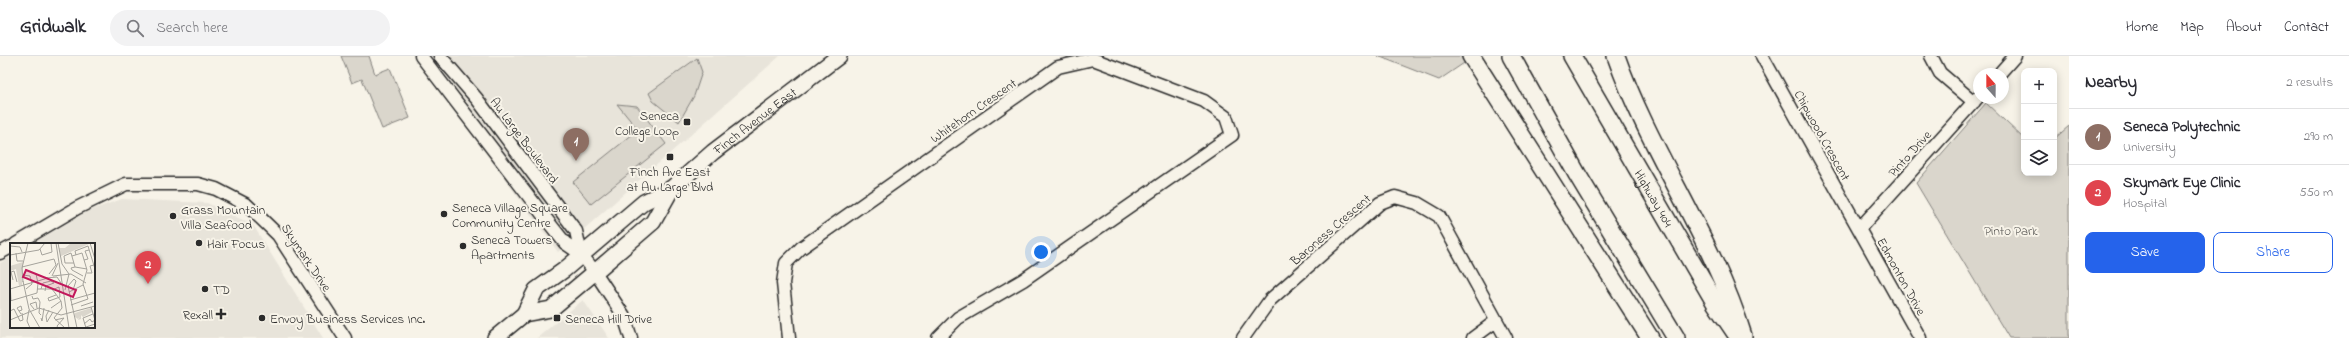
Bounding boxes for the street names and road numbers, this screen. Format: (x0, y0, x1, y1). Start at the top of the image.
street label: Whitehorn Crescent (927, 74, 1021, 148)
street label: Finch Avenue East (709, 83, 802, 160)
street label: Chipwood Crescent (1789, 87, 1855, 185)
street label: Au Large Boulevard (484, 94, 563, 189)
street label: Pinto Drive (1884, 126, 1936, 182)
street label: Highway 404 (1629, 166, 1678, 232)
street label: Baroness Crescent (1286, 189, 1376, 271)
street label: Skymark Drive (275, 220, 336, 296)
street label: Edmonton Drive (1871, 234, 1930, 319)

